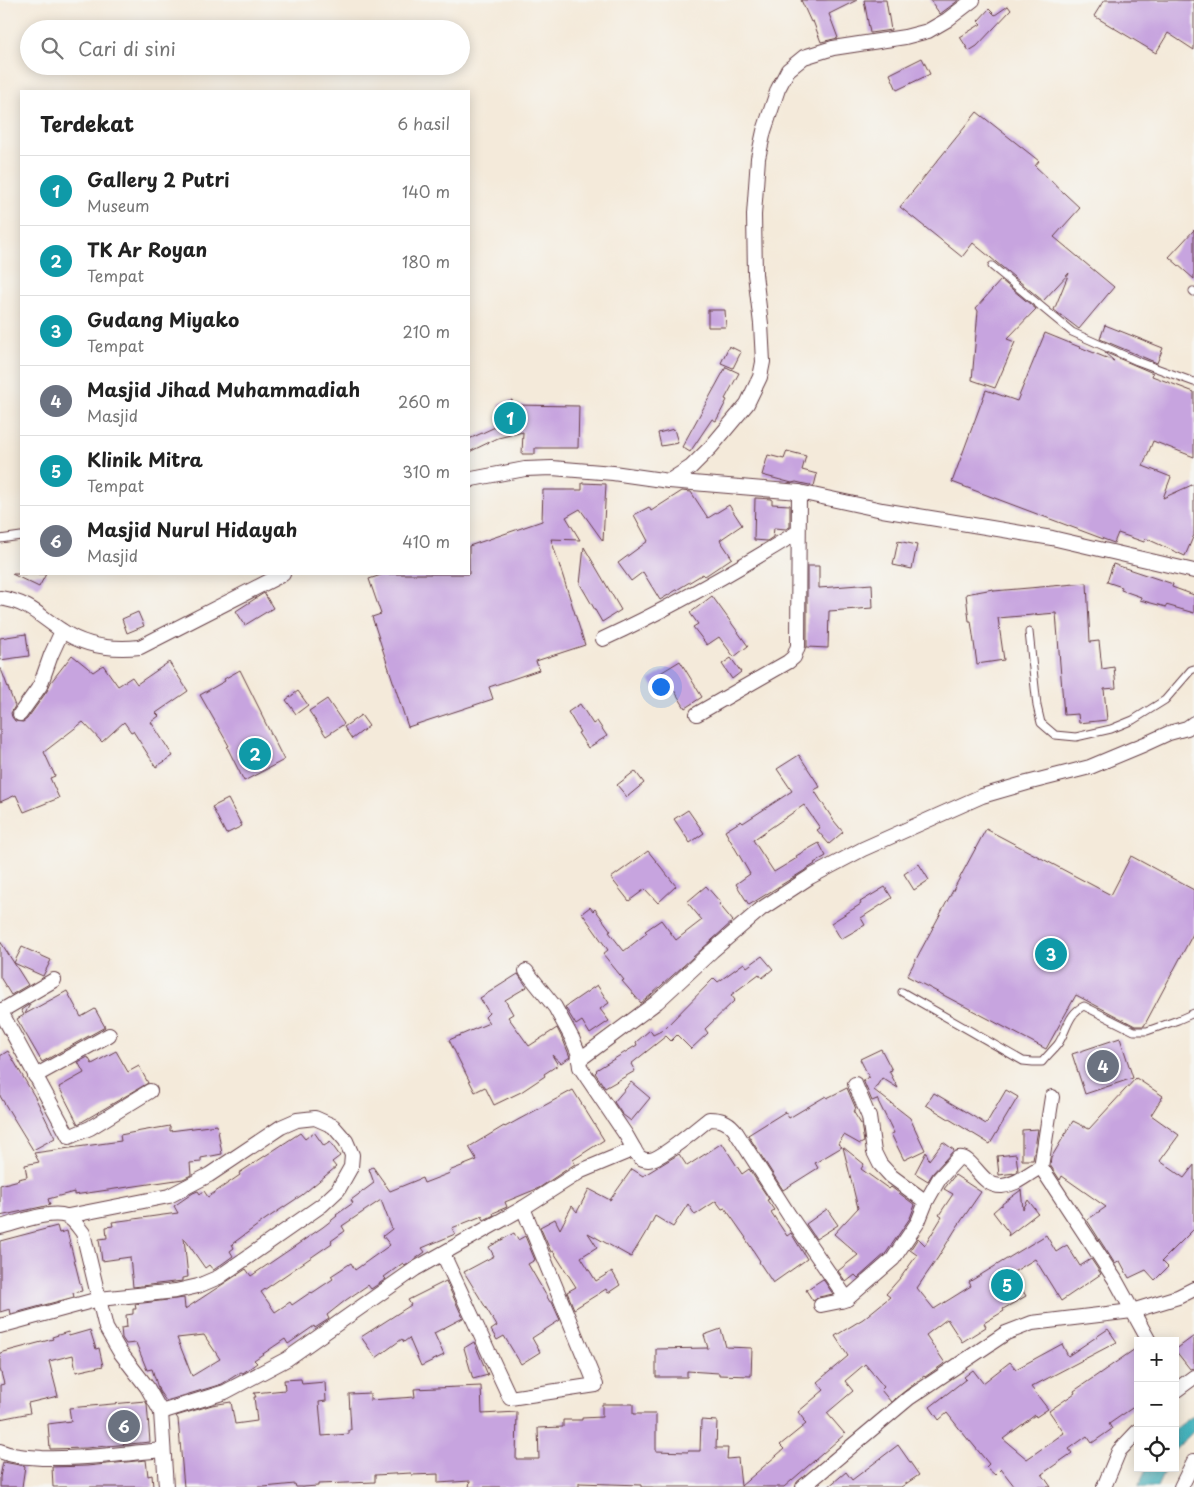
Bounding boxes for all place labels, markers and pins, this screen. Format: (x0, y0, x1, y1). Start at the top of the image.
pin: 1 (494, 399, 526, 437)
pin: 2 (239, 735, 271, 773)
pin: 3 (1035, 935, 1067, 973)
pin: 4 (1087, 1047, 1119, 1085)
pin: 5 (991, 1266, 1023, 1304)
pin: 6 (108, 1407, 140, 1445)

